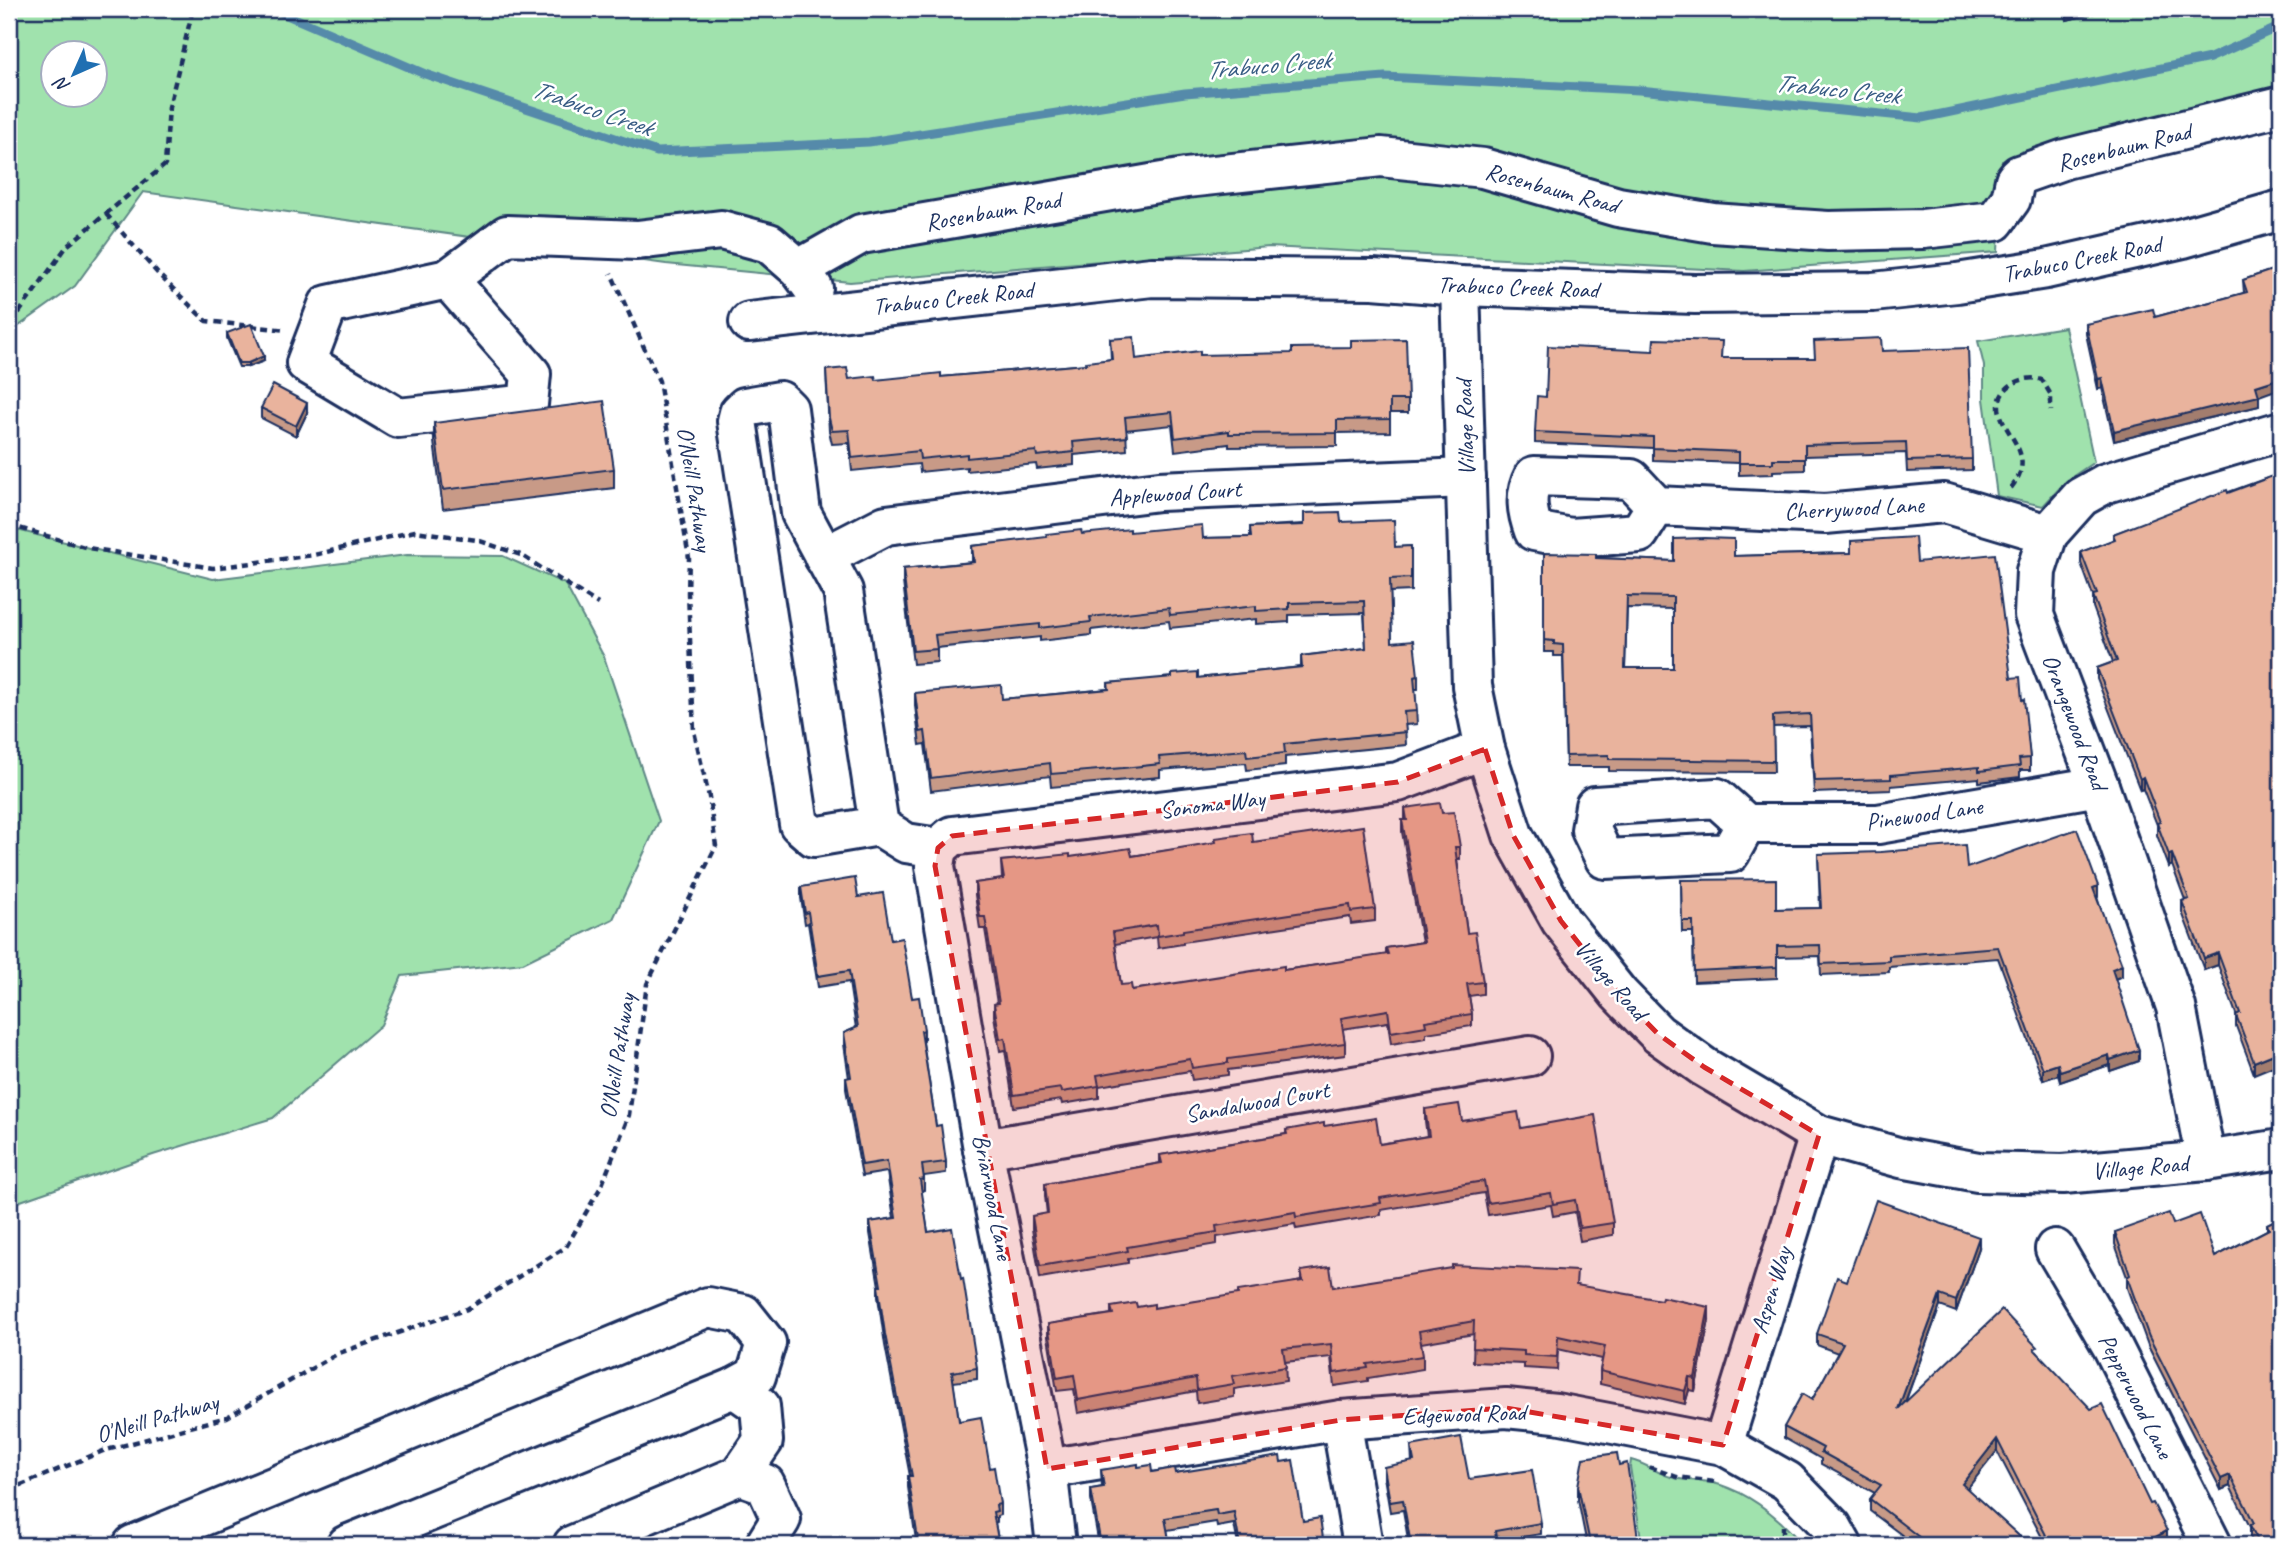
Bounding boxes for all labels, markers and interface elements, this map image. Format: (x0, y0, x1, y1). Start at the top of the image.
north arrow (38, 38, 108, 108)
water label: Trabuco Creek (1205, 43, 1336, 87)
water label: Trabuco Creek (1773, 66, 1905, 112)
text: N (48, 70, 75, 98)
water label: Trabuco Creek (528, 72, 661, 145)
street label: Rosenbaum Road (2054, 115, 2197, 178)
street label: Rosenbaum Road (1482, 156, 1625, 221)
street label: Rosenbaum Road (923, 184, 1066, 238)
street label: Trabuco Creek Road (2000, 228, 2167, 289)
street label: Trabuco Creek Road (1437, 269, 1603, 305)
street label: Trabuco Creek Road (871, 274, 1038, 321)
street label: Village Road (1448, 376, 1482, 477)
street label: O'Neill Pathway (670, 425, 720, 555)
street label: Applewood Court (1108, 473, 1244, 513)
street label: Cherrywood Lane (1783, 489, 1927, 527)
street label: Orangewood Road (2035, 650, 2116, 797)
street label: Sonoma Way (1158, 782, 1268, 825)
street label: Pinewood Lane (1864, 791, 1986, 837)
street label: Village Road (1568, 934, 1656, 1029)
street label: O'Neill Pathway (592, 990, 642, 1120)
street label: Sandalwood Court (1183, 1074, 1333, 1129)
street label: Briarwood Lane (966, 1132, 1020, 1264)
street label: Village Road (2091, 1148, 2193, 1186)
street label: Aspen Way (1744, 1242, 1799, 1337)
street label: Pepperwood Lane (2092, 1329, 2181, 1465)
street label: O'Neill Pathway (92, 1386, 223, 1450)
street label: Edgewood Road (1402, 1397, 1530, 1431)

